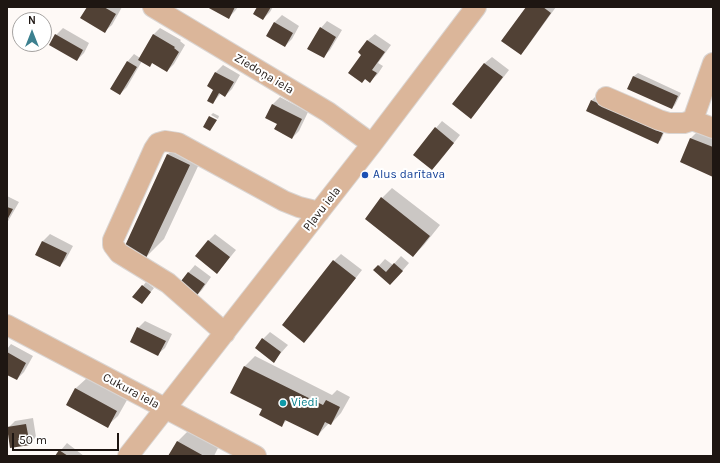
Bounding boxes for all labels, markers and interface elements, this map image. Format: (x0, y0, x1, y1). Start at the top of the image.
north arrow (12, 12, 52, 52)
text: N (28, 14, 36, 27)
street label: Ziedoņa iela (232, 51, 296, 97)
place label: Alus darītava (373, 168, 445, 182)
marker: Alus darītava (360, 170, 370, 180)
street label: Pļavu iela (300, 184, 344, 234)
street label: Cukura iela (100, 370, 162, 412)
place label: Viedi (291, 396, 318, 410)
marker: Viedi (278, 398, 288, 408)
scale bar (14, 425, 121, 451)
text: 50 m (19, 433, 47, 447)

